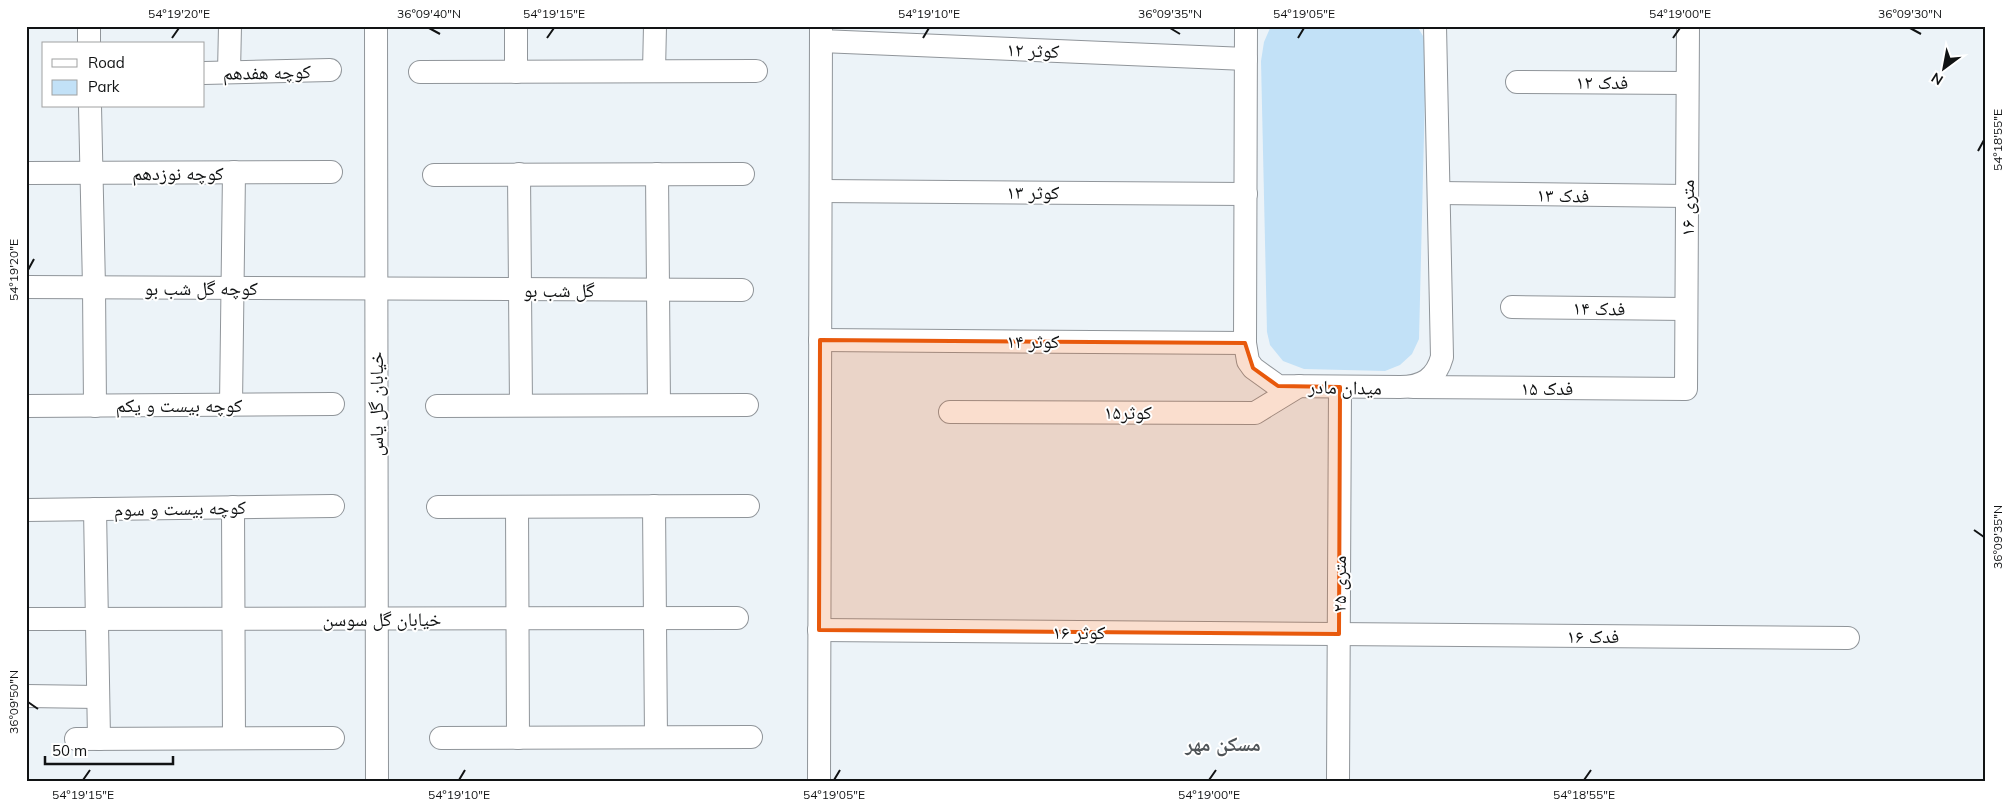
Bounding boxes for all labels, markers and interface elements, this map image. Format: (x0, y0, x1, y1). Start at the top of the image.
text: 54°19'20"E (148, 6, 210, 21)
text: 36°09'40"N (397, 6, 461, 21)
text: 54°19'15"E (523, 6, 585, 21)
text: 54°19'10"E (898, 6, 960, 21)
text: 36°09'35"N (1138, 6, 1202, 21)
text: 54°19'05"E (1273, 6, 1335, 21)
text: 54°19'00"E (1649, 6, 1711, 21)
text: 36°09'30"N (1878, 6, 1942, 21)
street label: کوثر ۱۲ (1006, 37, 1060, 63)
legend (42, 42, 205, 108)
north arrow (1920, 42, 1970, 92)
text: Road (88, 53, 125, 72)
street label: کوچه هفدهم (223, 59, 311, 86)
text: N (1928, 69, 1946, 89)
street label: فدک ۱۲ (1576, 70, 1628, 94)
text: Park (88, 77, 120, 96)
text: 54°18'55"E (1990, 109, 2005, 171)
street label: کوچه نوزدهم (132, 161, 224, 186)
street label: کوثر ۱۳ (1007, 180, 1060, 204)
street label: ۱۶ متری (1675, 180, 1699, 236)
street label: فدک ۱۳ (1536, 183, 1590, 207)
text: 54°19'20"E (6, 239, 21, 301)
street label: کوچه گل شب بو (144, 276, 258, 300)
street label: گل شب بو (523, 278, 595, 302)
street label: فدک ۱۴ (1572, 296, 1626, 320)
street label: کوثر ۱۴ (1007, 329, 1060, 353)
street label: خیابان گل یاس (364, 352, 388, 456)
street label: میدان مادر (1307, 374, 1382, 400)
street label: فدک ۱۵ (1521, 376, 1573, 400)
street label: کوچه بیست و یکم (116, 393, 242, 418)
street label: کوثر۱۵ (1104, 400, 1152, 424)
street label: کوچه بیست و سوم (114, 495, 246, 523)
text: 36°09'35"N (1990, 505, 2005, 569)
street label: ۲۵ متری (1327, 556, 1351, 612)
street label: خیابان گل سوسن (323, 607, 441, 631)
street label: کوثر ۱۶ (1053, 620, 1106, 644)
street label: فدک ۱۶ (1567, 624, 1619, 648)
text: 36°09'50"N (6, 670, 21, 734)
district label: مسکن مهر (1184, 731, 1261, 757)
scale bar (45, 733, 172, 765)
text: 50 m (52, 741, 87, 760)
text: 54°19'15"E (52, 787, 114, 802)
text: 54°19'10"E (428, 787, 490, 802)
text: 54°19'05"E (803, 787, 865, 802)
text: 54°19'00"E (1178, 787, 1240, 802)
text: 54°18'55"E (1553, 787, 1615, 802)

